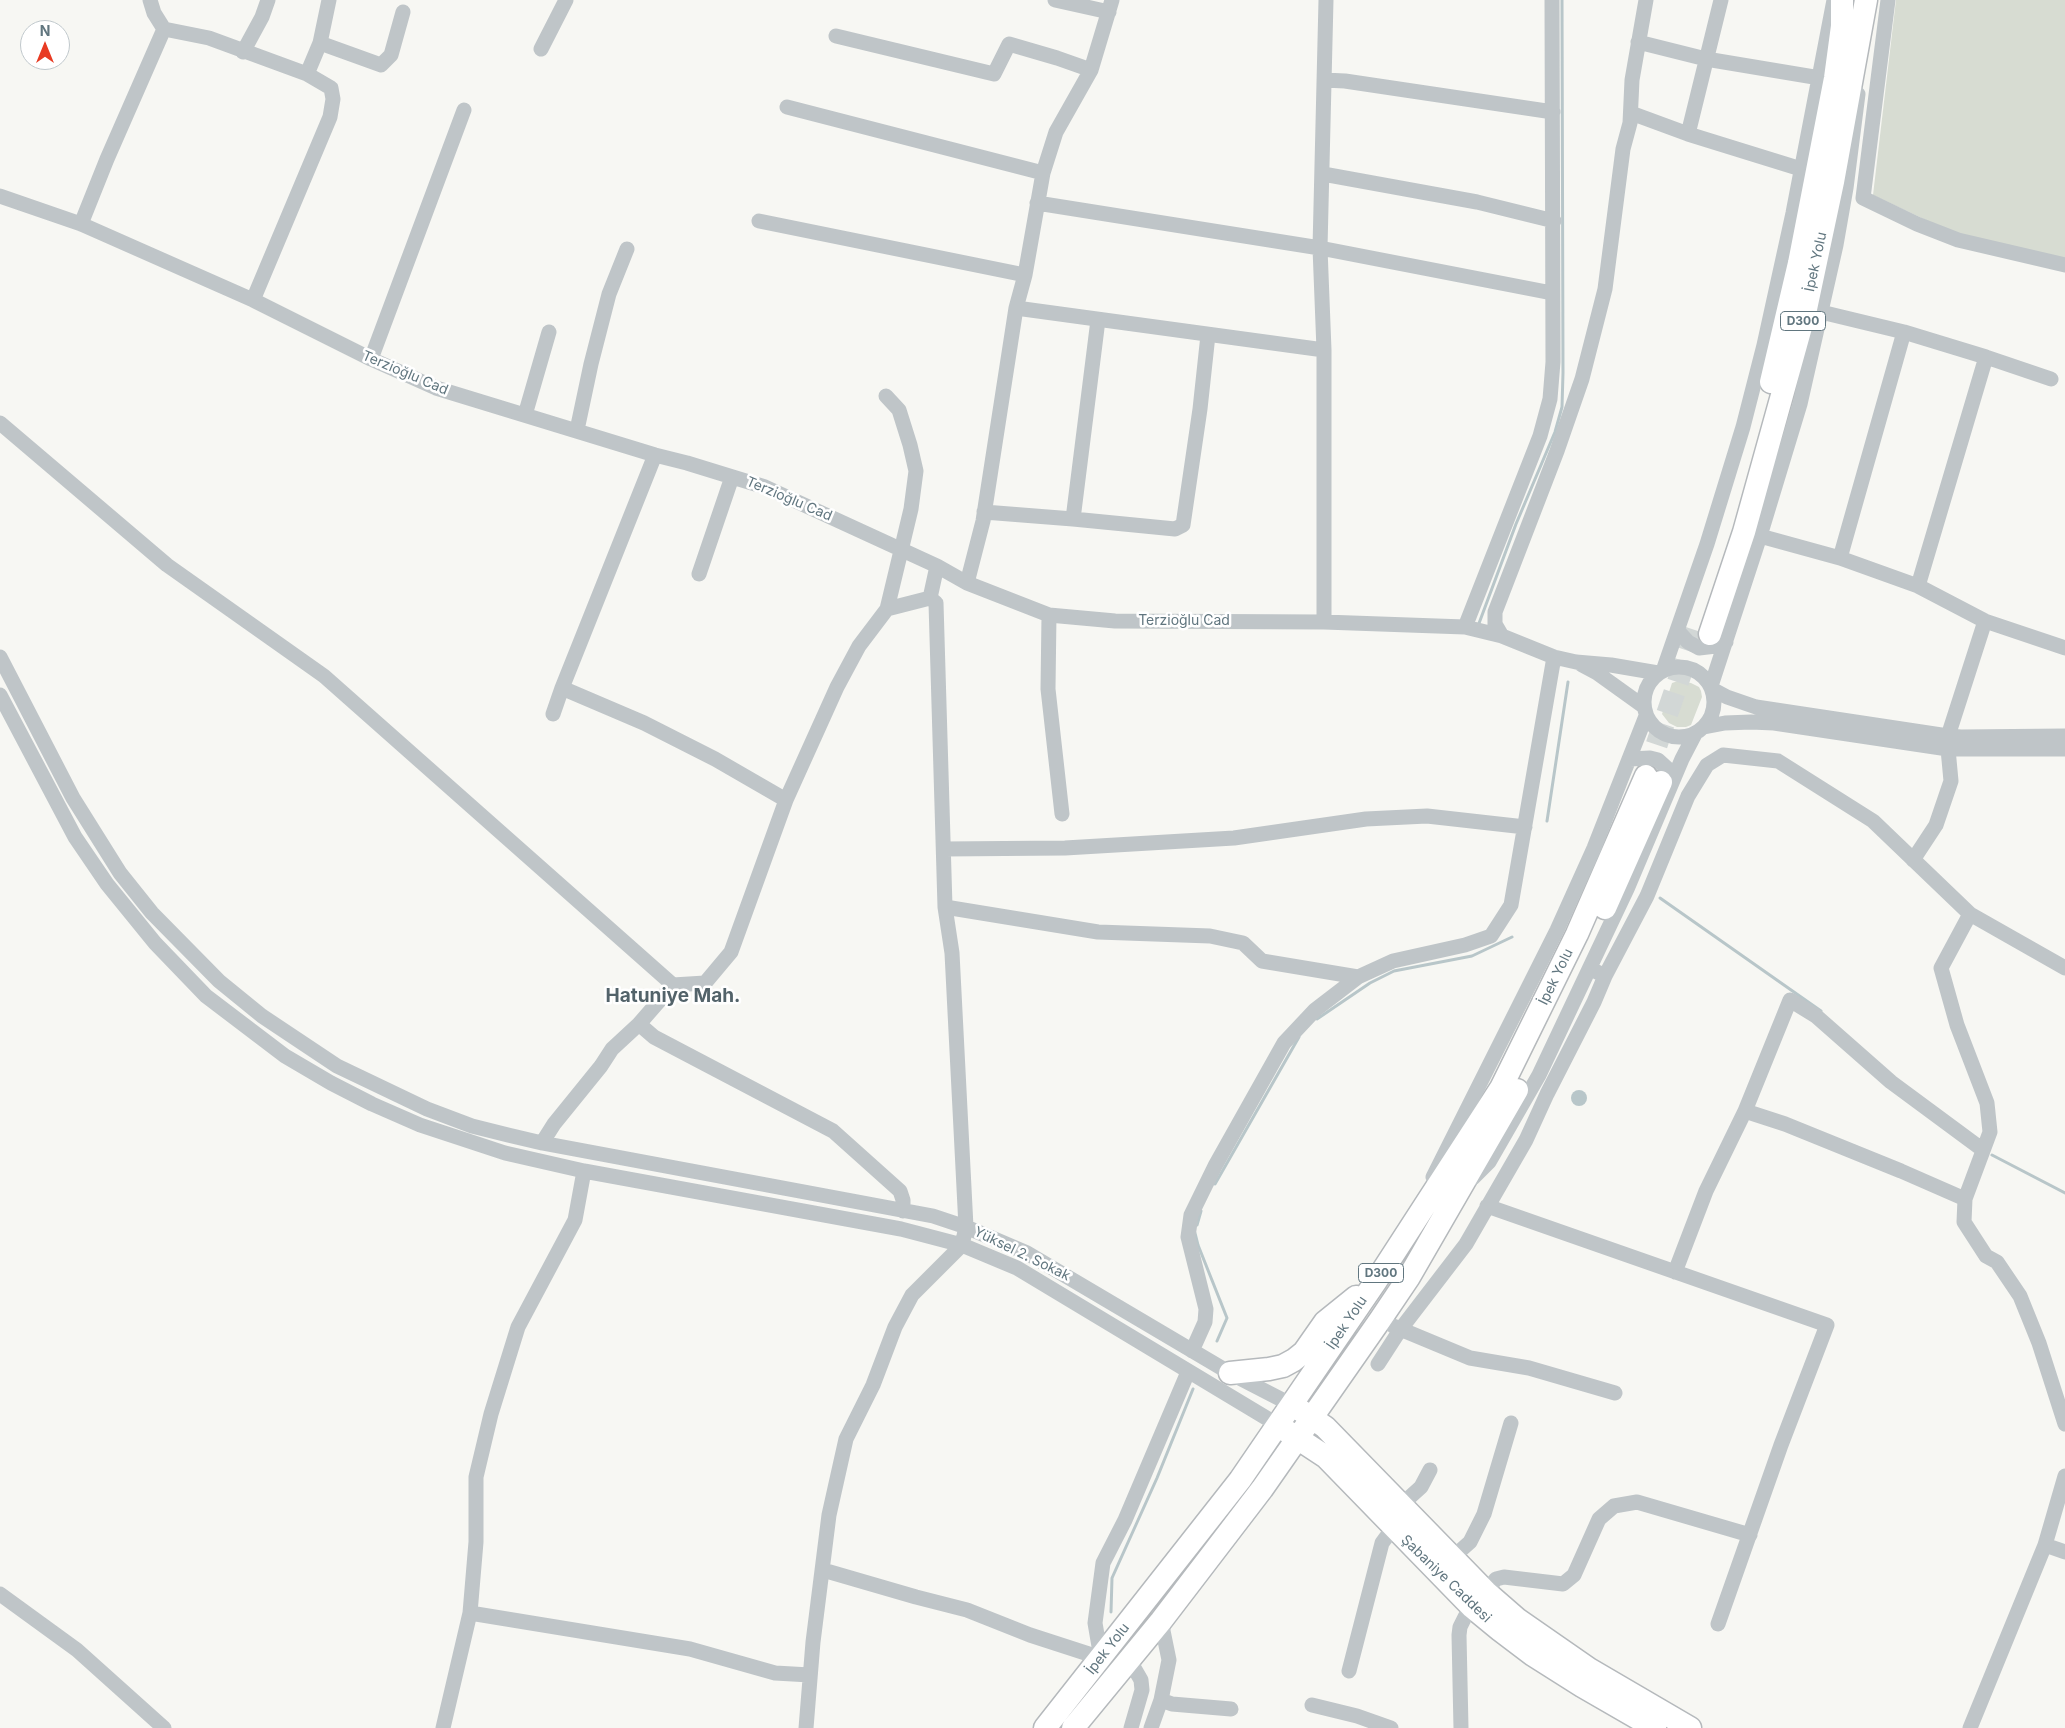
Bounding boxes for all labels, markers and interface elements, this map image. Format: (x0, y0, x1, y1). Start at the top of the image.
north arrow (20, 20, 70, 70)
text: N (40, 22, 50, 39)
street label: İpek Yolu (1801, 231, 1831, 293)
road number: D300 (1780, 312, 1826, 331)
street label: Terzioğlu Cad (359, 347, 451, 399)
street label: Terzioğlu Cad (743, 473, 835, 525)
street label: Terzioğlu Cad (1138, 613, 1230, 629)
street label: İpek Yolu (1535, 946, 1577, 1008)
district label: Hatuniye Mah. (606, 985, 740, 1007)
street label: Yüksel 2. Sokak (971, 1223, 1073, 1285)
road number: D300 (1358, 1264, 1404, 1282)
street label: İpek Yolu (1323, 1293, 1371, 1353)
street label: Şabaniye Caddesi (1397, 1532, 1495, 1626)
street label: İpek Yolu (1083, 1620, 1133, 1678)

